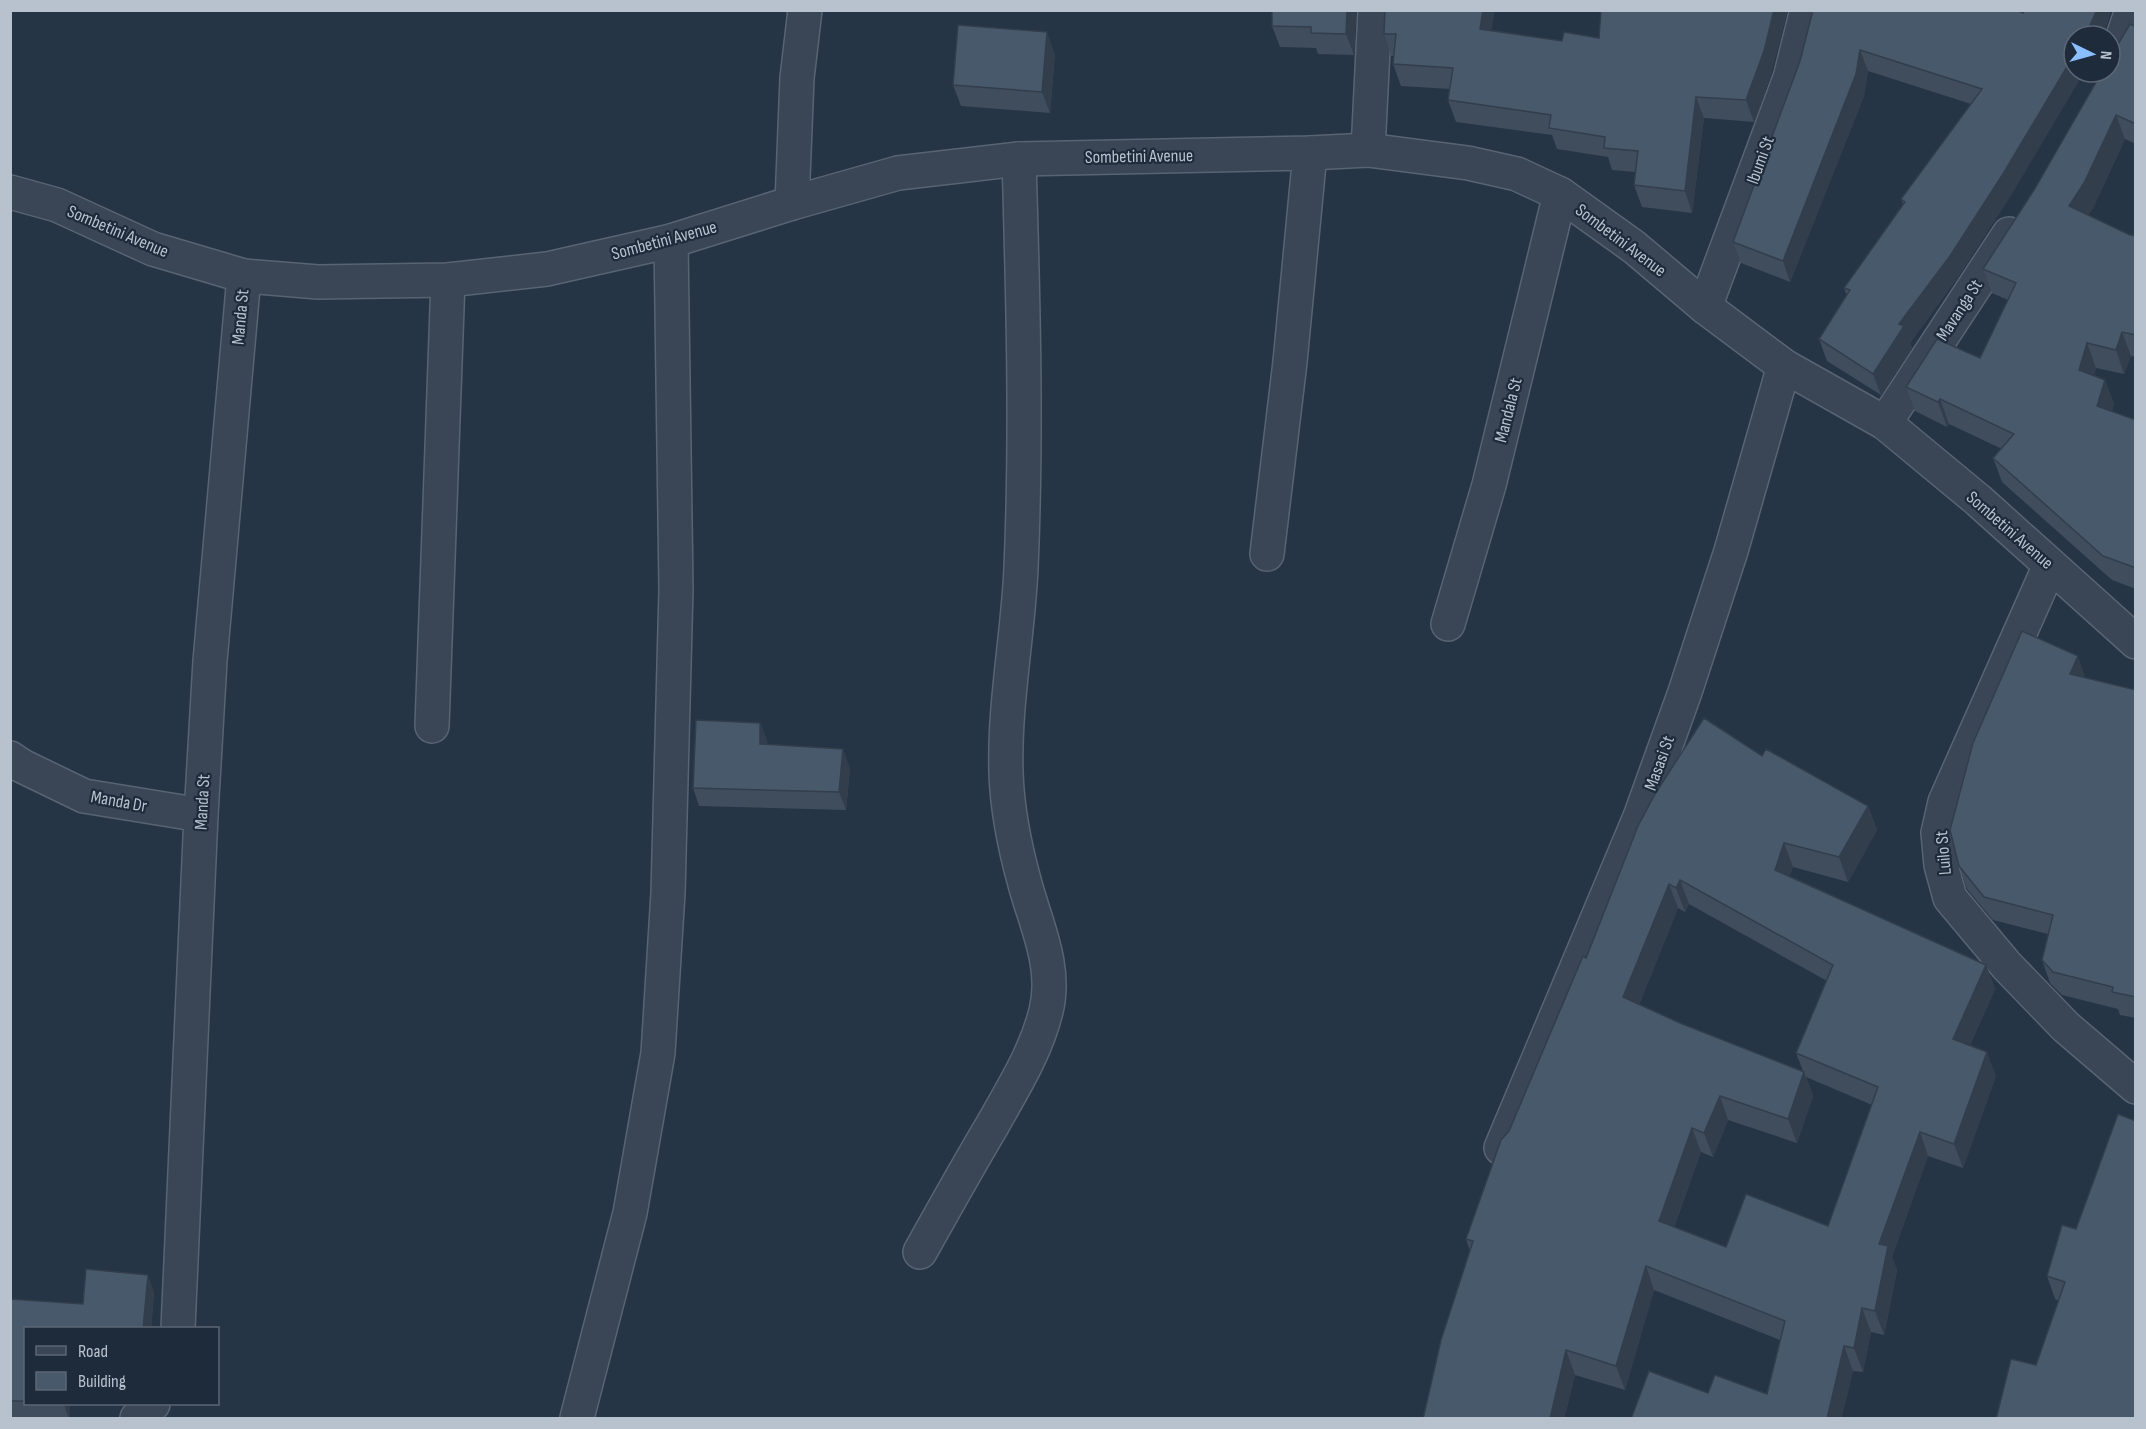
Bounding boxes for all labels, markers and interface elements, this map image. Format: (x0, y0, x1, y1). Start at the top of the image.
north arrow (2062, 24, 2122, 84)
text: N (2096, 50, 2115, 60)
street label: Ibumi St (1742, 133, 1779, 187)
street label: Sombetini Avenue (1085, 145, 1193, 168)
street label: Sombetini Avenue (1571, 199, 1670, 281)
street label: Sombetini Avenue (64, 201, 172, 262)
street label: Sombetini Avenue (609, 216, 719, 265)
street label: Mavanga St (1932, 275, 1987, 345)
street label: Manda St (228, 288, 253, 346)
street label: Mandala St (1490, 375, 1527, 445)
street label: Sombetini Avenue (1962, 487, 2057, 574)
street label: Masasi St (1640, 732, 1679, 793)
street label: Manda St (191, 773, 214, 830)
street label: Manda Dr (89, 786, 149, 817)
street label: Luilo St (1931, 829, 1956, 876)
legend (24, 1327, 219, 1405)
text: Road (78, 1341, 108, 1362)
text: Building (78, 1371, 126, 1392)

